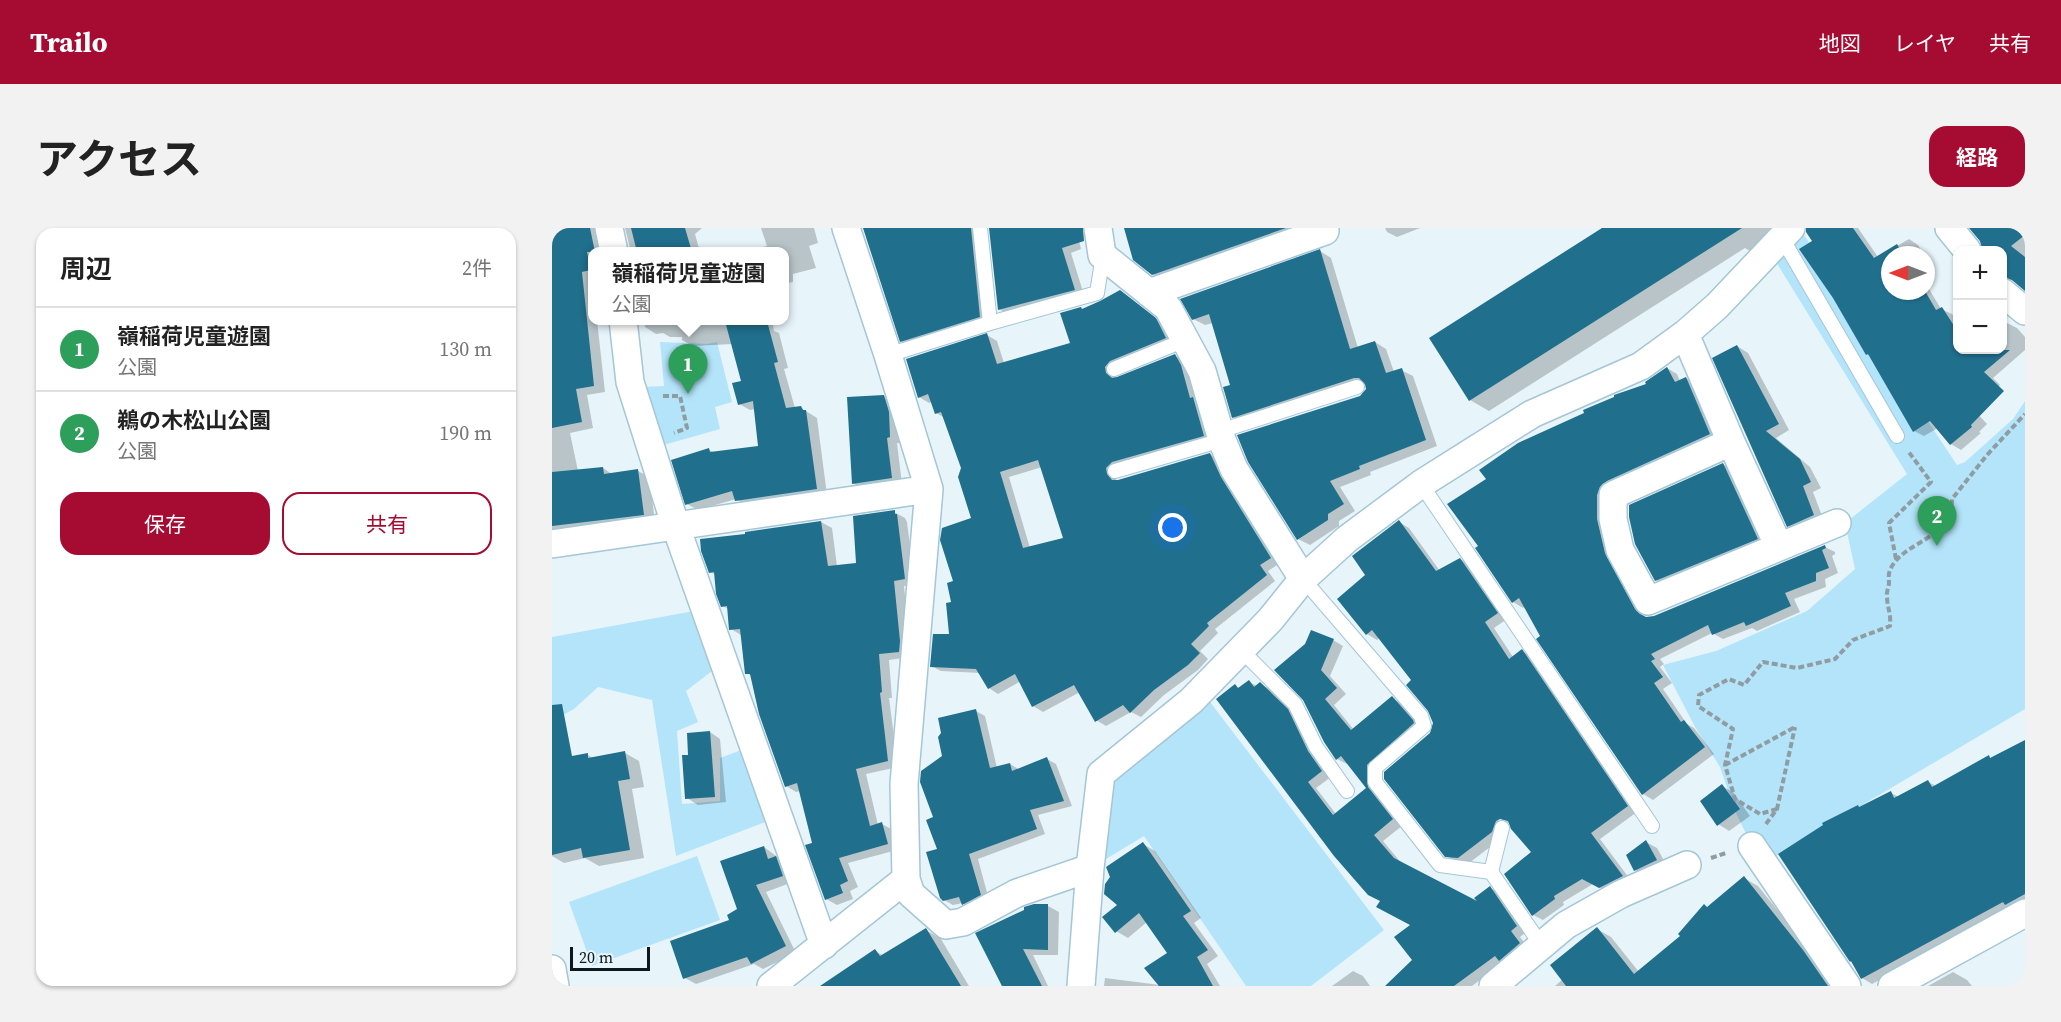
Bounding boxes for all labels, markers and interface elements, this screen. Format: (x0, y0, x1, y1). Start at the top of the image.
text: Trailo (30, 23, 108, 61)
text: 地図 (1819, 29, 1861, 58)
text: レイヤ (1894, 29, 1956, 58)
text: 共有 (1989, 29, 2031, 58)
button: 経路 (1929, 126, 2025, 187)
text: アクセス (36, 130, 202, 188)
north arrow (1881, 246, 1935, 300)
map controls (1953, 246, 2007, 354)
button: + (1953, 246, 2007, 300)
popup (588, 247, 789, 325)
text: 周辺 (60, 251, 112, 287)
text: 2件 (462, 254, 492, 282)
text: 嶺稲荷児童遊園 (611, 258, 766, 288)
text: 公園 (611, 290, 651, 318)
button: − (1953, 300, 2007, 354)
text: 嶺稲荷児童遊園 (117, 321, 271, 351)
text: 1 (74, 335, 85, 363)
text: 130 m (439, 335, 492, 363)
pin: 1 (668, 344, 708, 394)
text: 公園 (117, 353, 157, 381)
text: 鵜の木松山公園 (117, 405, 271, 435)
text: 2 (74, 419, 85, 447)
text: 190 m (439, 419, 492, 447)
text: 公園 (117, 437, 157, 465)
button: 保存 (60, 492, 270, 555)
button: 共有 (282, 492, 492, 555)
pin: 2 (1918, 496, 1956, 546)
your location (1158, 513, 1187, 542)
scale bar (570, 944, 650, 972)
text: 20 m (579, 946, 613, 968)

